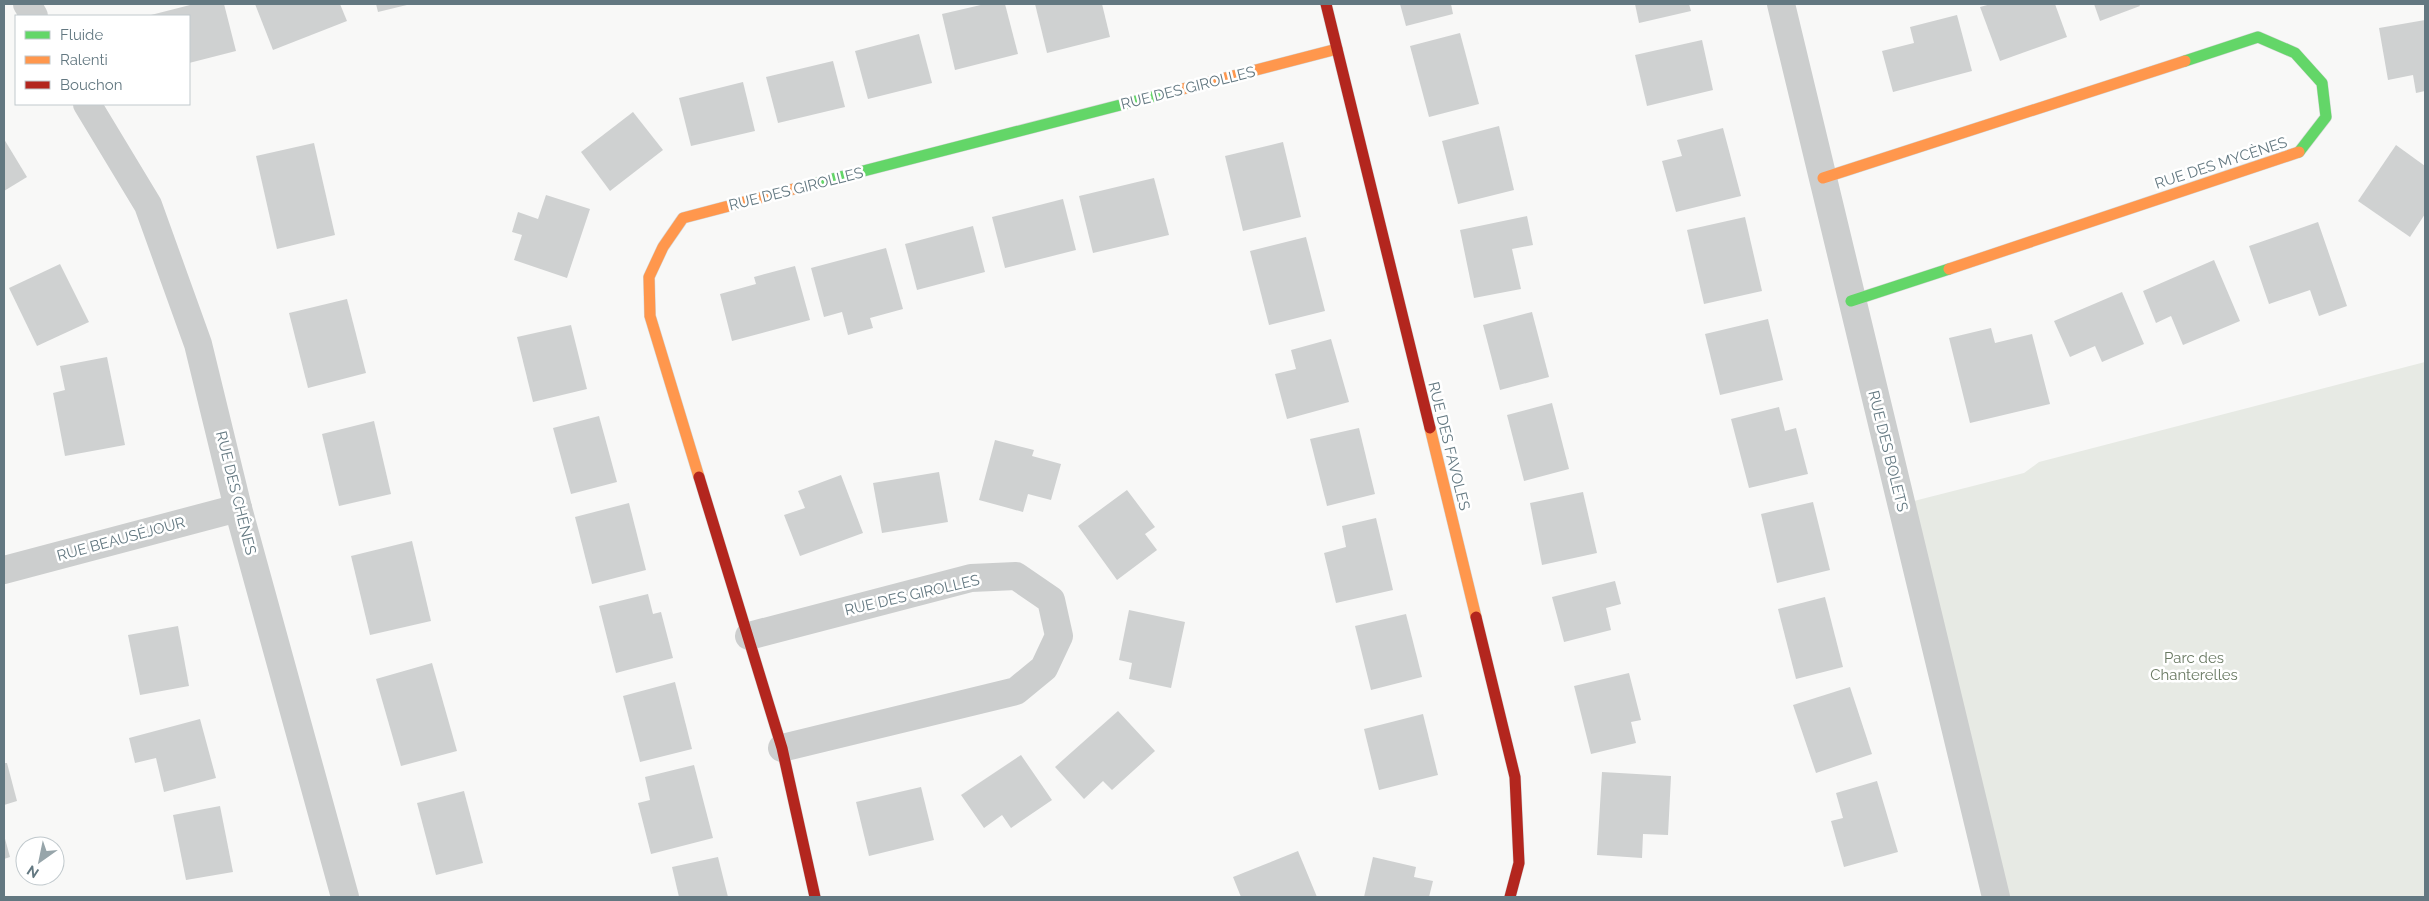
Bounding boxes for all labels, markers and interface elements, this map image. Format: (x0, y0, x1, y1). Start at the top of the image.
legend (15, 15, 190, 105)
text: Fluide (60, 26, 103, 44)
text: Ralenti (60, 51, 108, 69)
street label: RUE DES GIROLLES (1119, 63, 1257, 113)
text: Bouchon (60, 76, 122, 94)
street label: RUE DES MYCÈNES (2152, 133, 2290, 193)
street label: RUE DES GIROLLES (727, 164, 865, 214)
street label: RUE DES FAVOLES (1424, 380, 1474, 512)
street label: RUE DES BOLETS (1864, 389, 1912, 513)
street label: RUE DES CHÊNES (212, 429, 260, 557)
street label: RUE BEAUSÉJOUR (55, 513, 187, 565)
street label: RUE DES GIROLLES (843, 571, 981, 619)
park label: Parc des Chanterelles (2150, 649, 2238, 684)
north arrow (15, 836, 65, 886)
text: N (24, 862, 42, 882)

